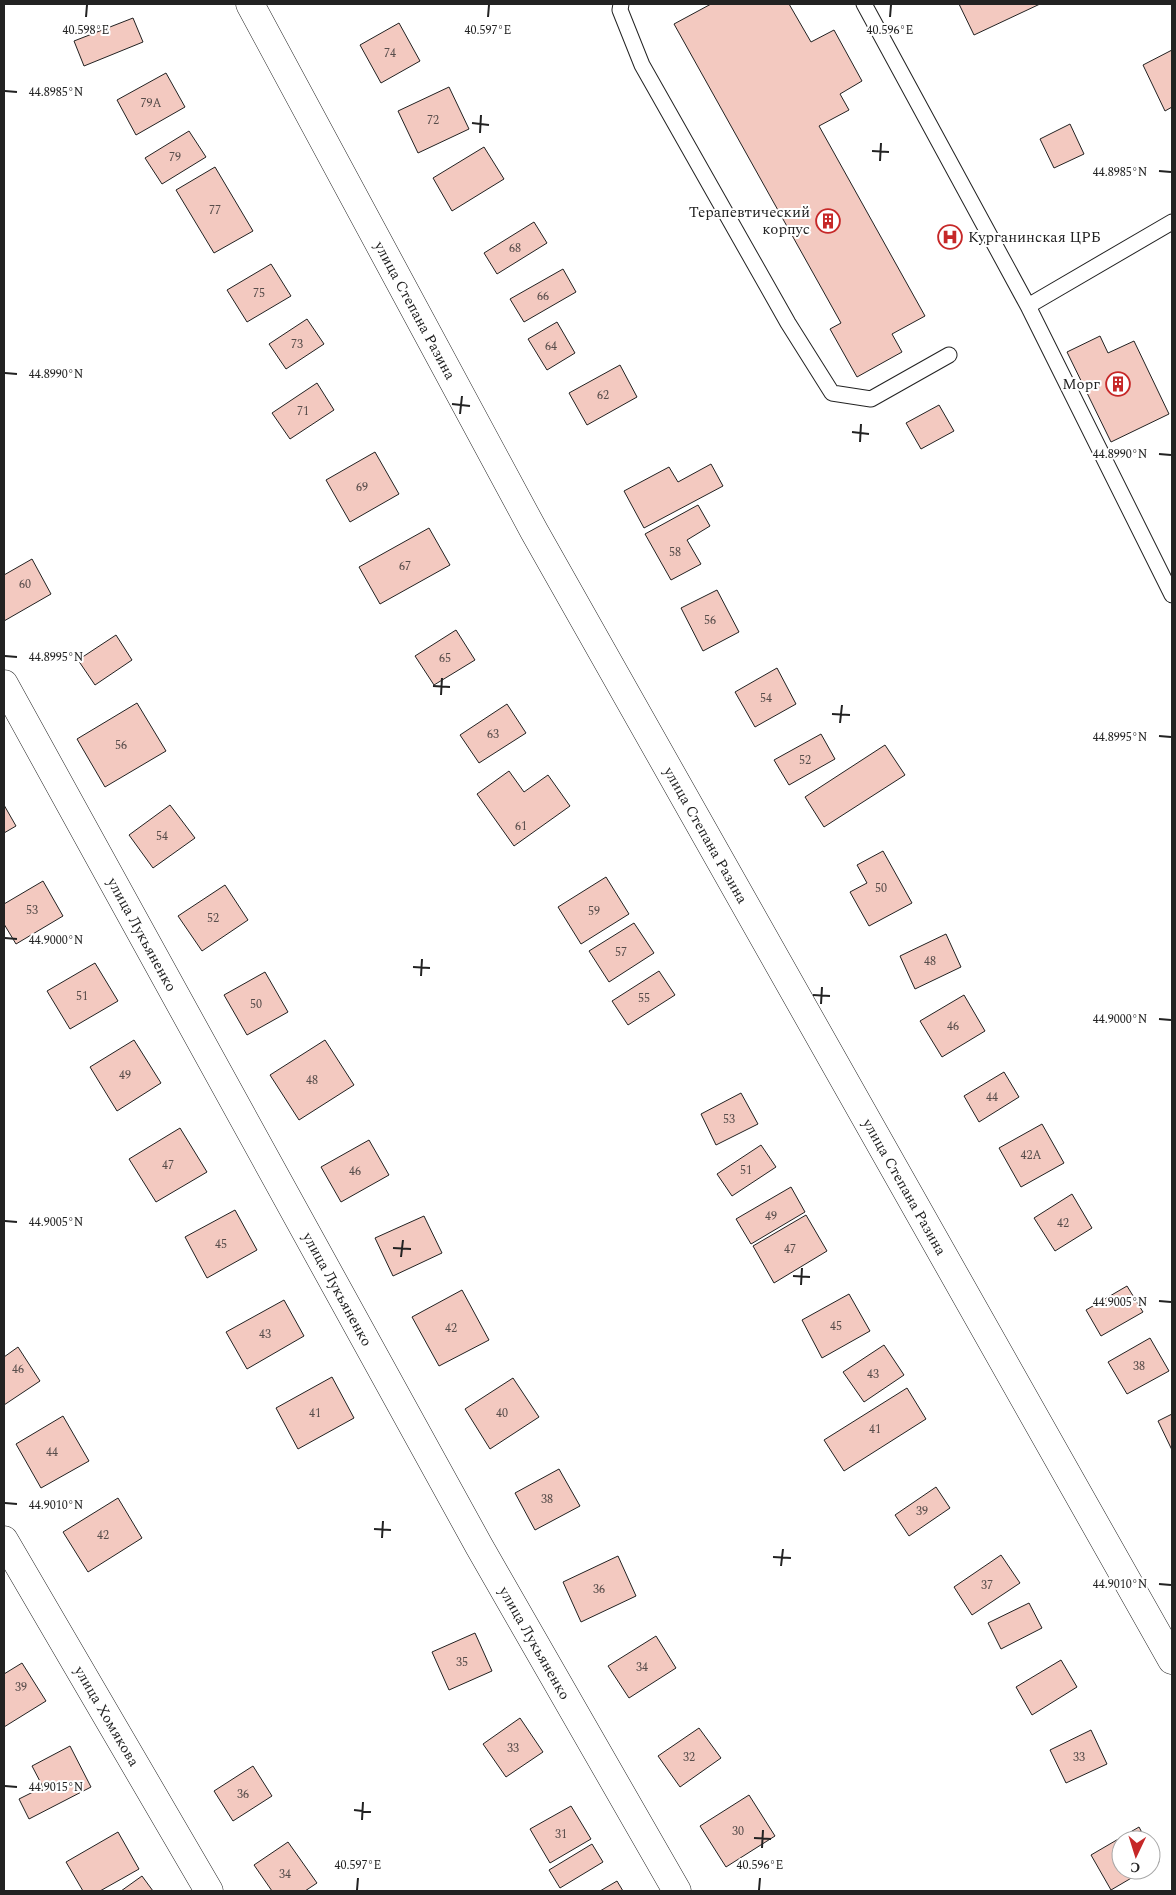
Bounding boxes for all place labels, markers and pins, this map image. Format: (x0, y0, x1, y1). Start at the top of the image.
place label: Терапевтический корпус (689, 201, 810, 241)
building icon: Терапевтический корпус (815, 208, 841, 234)
hospital icon: Курганинская ЦРБ (937, 224, 963, 250)
place label: Курганинская ЦРБ (968, 226, 1101, 249)
building icon: Морг (1105, 371, 1131, 397)
place label: Морг (1062, 373, 1100, 396)

